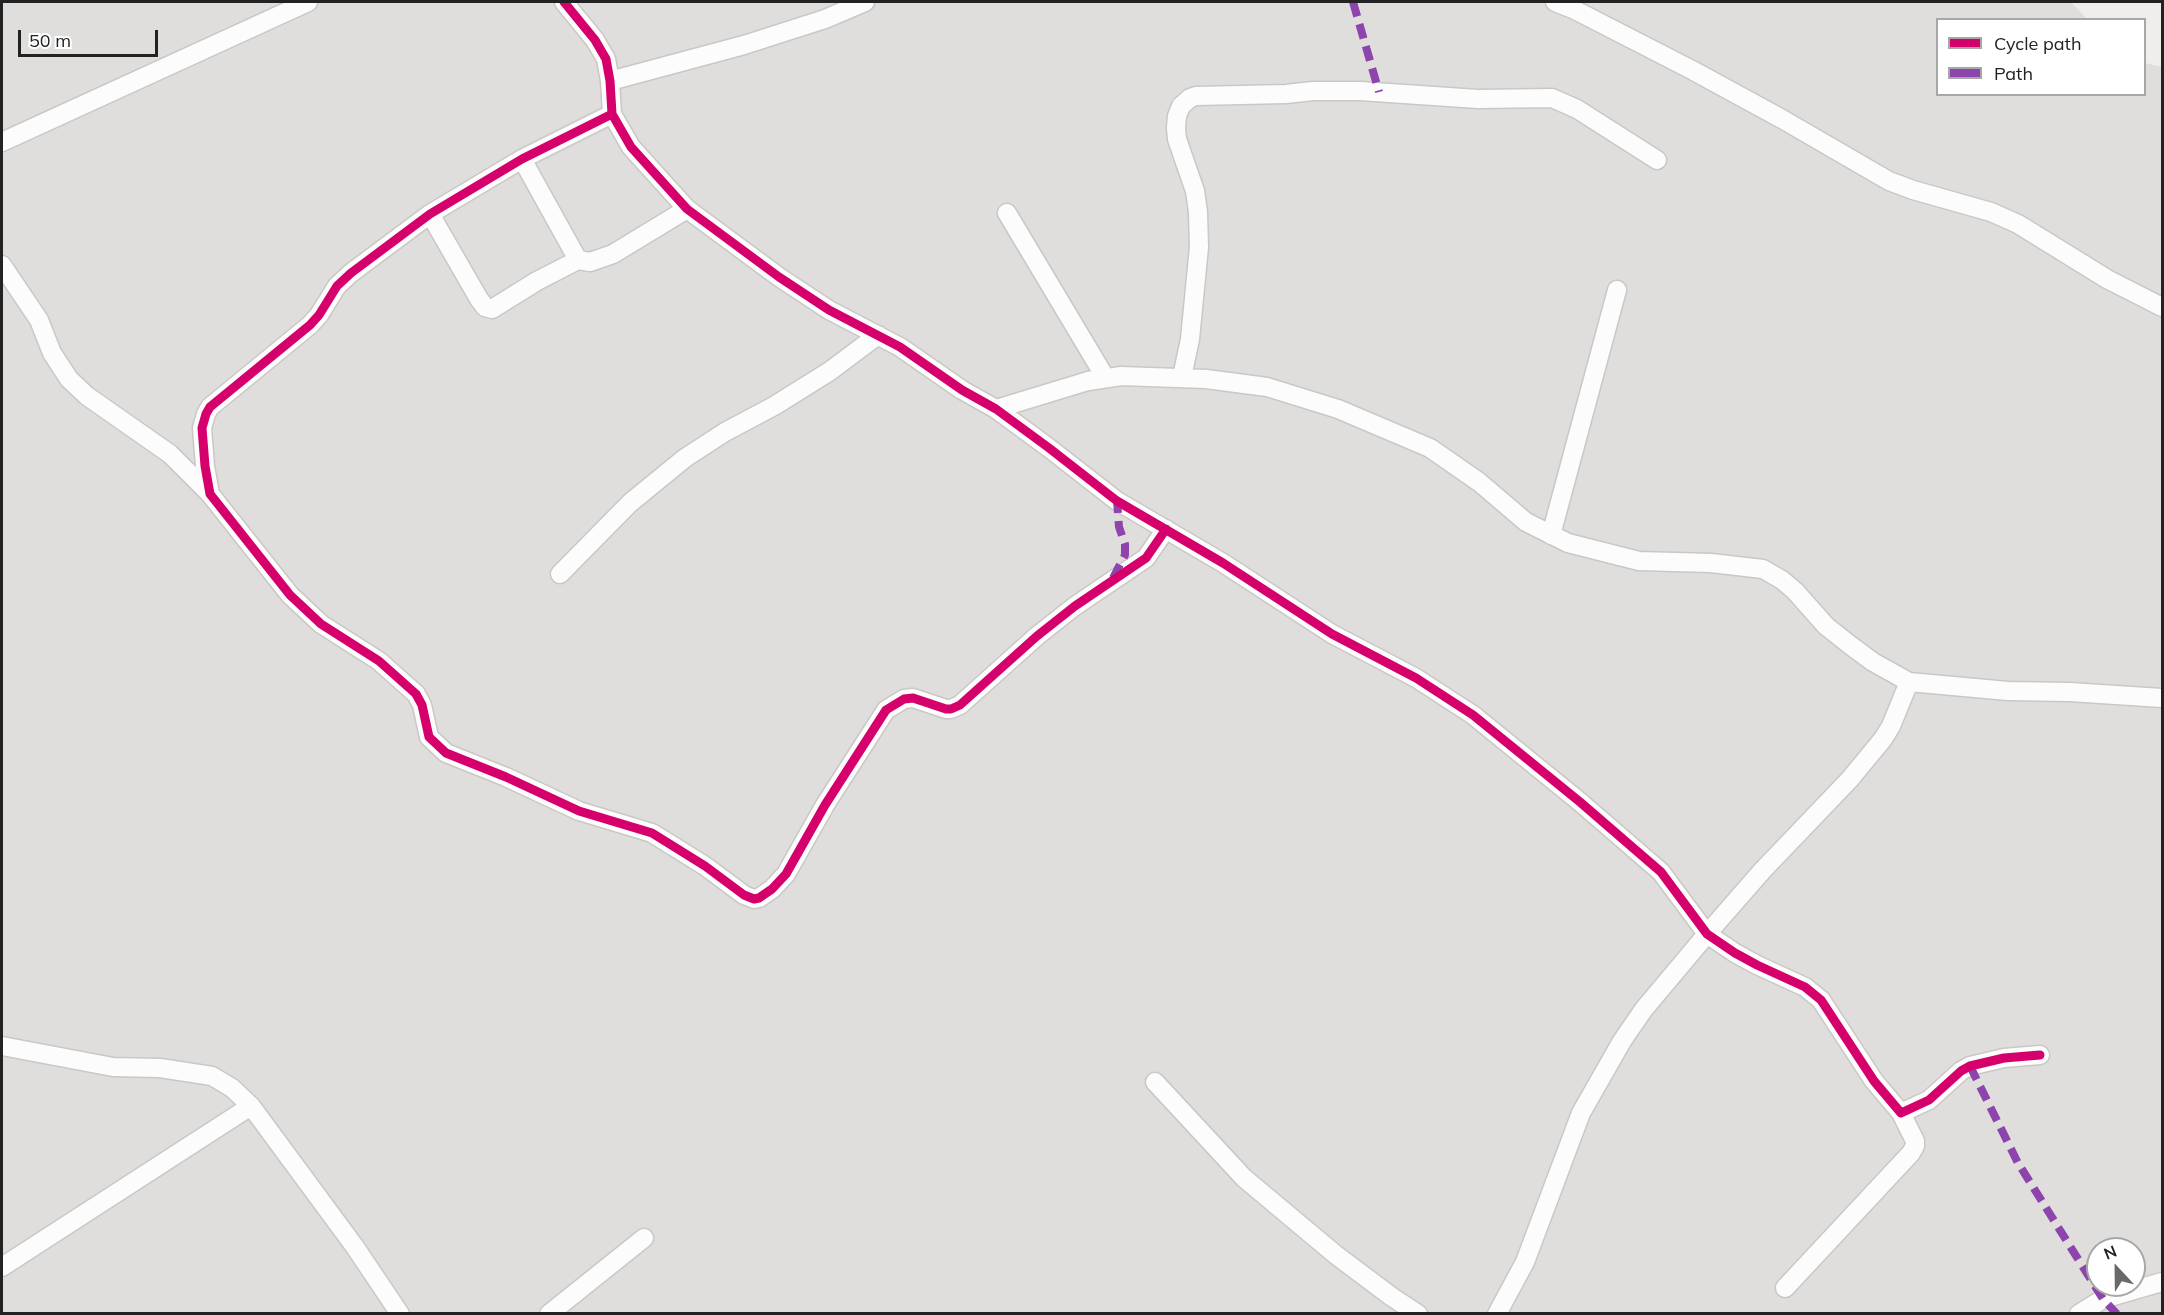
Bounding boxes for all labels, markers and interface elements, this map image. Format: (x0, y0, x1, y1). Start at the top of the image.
scale bar (21, 18, 160, 56)
legend (1936, 18, 2146, 96)
text: 50 m (29, 29, 71, 52)
text: Cycle path (1994, 32, 2081, 55)
text: Path (1994, 62, 2033, 85)
north arrow (2086, 1237, 2146, 1297)
text: N (2101, 1241, 2119, 1264)

